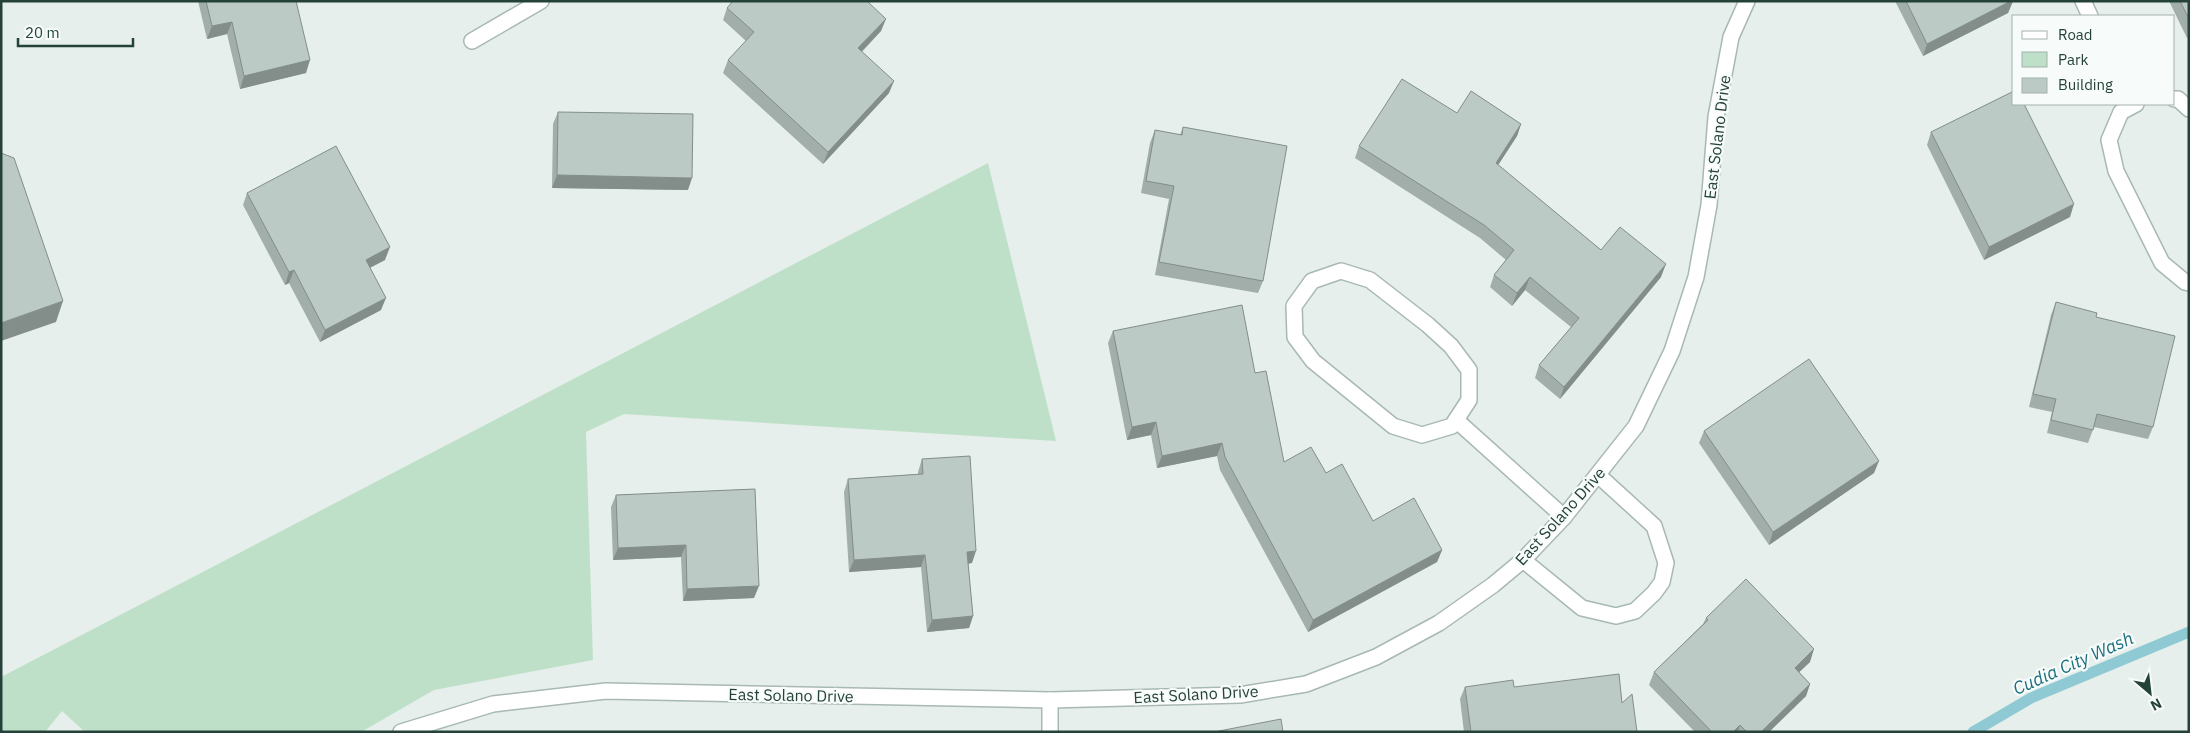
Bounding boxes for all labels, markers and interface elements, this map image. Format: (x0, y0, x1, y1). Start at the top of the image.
scale bar (18, 15, 132, 47)
legend (2012, 15, 2175, 105)
text: 20 m (25, 23, 60, 42)
text: Road (2058, 25, 2093, 44)
text: Park (2058, 50, 2088, 69)
street label: East Solano Drive (1699, 74, 1735, 200)
text: Building (2058, 75, 2113, 94)
street label: East Solano Drive (1511, 463, 1609, 569)
water label: Cudia City Wash (2009, 626, 2137, 700)
north arrow (2125, 668, 2175, 718)
street label: East Solano Drive (1133, 681, 1259, 707)
street label: East Solano Drive (728, 684, 854, 706)
text: N (2147, 694, 2165, 715)

